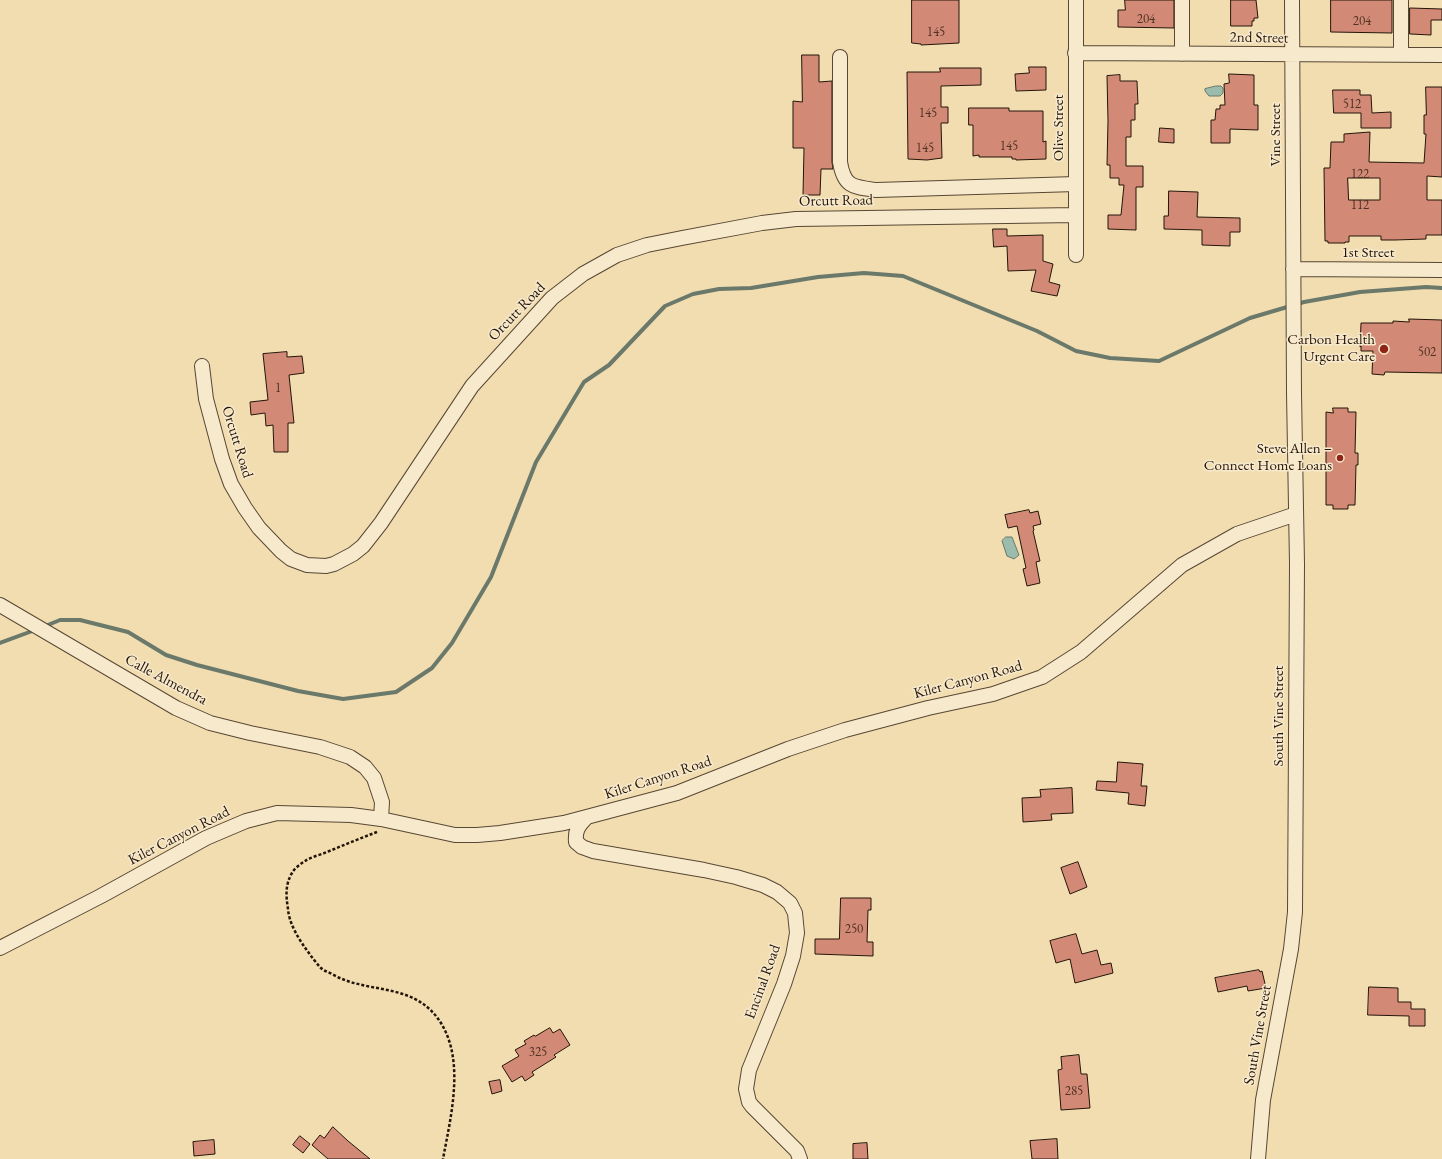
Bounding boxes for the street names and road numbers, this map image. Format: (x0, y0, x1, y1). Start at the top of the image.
street label: 2nd Street (1230, 28, 1288, 48)
street label: Olive Street (1050, 95, 1068, 161)
street label: Vine Street (1267, 103, 1285, 167)
street label: Orcutt Road (799, 191, 873, 211)
street label: 1st Street (1342, 244, 1394, 262)
street label: Orcutt Road (485, 279, 549, 345)
street label: Orcutt Road (218, 404, 256, 480)
street label: Calle Almendra (122, 651, 210, 709)
street label: Kiler Canyon Road (912, 657, 1024, 703)
street label: South Vine Street (1270, 666, 1288, 766)
street label: Kiler Canyon Road (602, 752, 714, 804)
street label: Kiler Canyon Road (125, 803, 233, 869)
street label: Encinal Road (741, 942, 785, 1022)
street label: South Vine Street (1240, 984, 1276, 1086)

